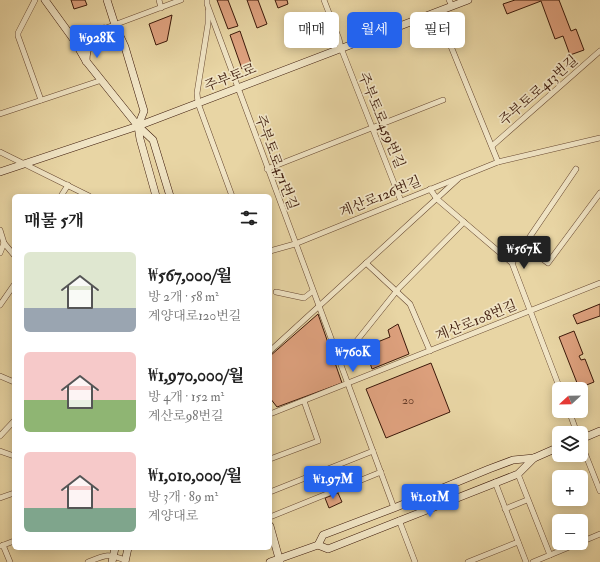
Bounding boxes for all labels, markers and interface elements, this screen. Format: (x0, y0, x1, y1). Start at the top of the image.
chip: 매매 (284, 12, 339, 48)
chip: 월세 (347, 12, 402, 48)
chip: 필터 (410, 12, 465, 48)
pin: ₩928K (69, 25, 125, 59)
text: ₩928K (79, 30, 115, 46)
street label: 주부토로413번길 (495, 51, 581, 129)
street label: 주부토로 (202, 60, 259, 95)
street label: 주부토로459번길 (355, 70, 409, 171)
street label: 주부토로471번길 (251, 112, 302, 212)
street label: 계산로126번길 (337, 172, 424, 221)
icon: filters (238, 207, 260, 229)
text: 매물 5개 (24, 210, 84, 231)
pin: ₩567K (496, 236, 552, 270)
text: ₩567K (507, 241, 541, 257)
text: ₩567,000/월 (148, 265, 233, 286)
icon: home (56, 268, 104, 316)
text: 방 2개 · 58 m² (148, 289, 219, 305)
street label: 계산로108번길 (433, 296, 519, 345)
text: 계양대로120번길 (148, 308, 241, 324)
pin: ₩760K (325, 339, 381, 373)
text: ₩760K (335, 344, 371, 360)
text: ₩1,970,000/월 (148, 365, 244, 386)
icon: home (56, 368, 104, 416)
north arrow (552, 382, 588, 418)
map controls (552, 382, 588, 550)
text: 방 4개 · 152 m² (148, 389, 224, 405)
house number: 20 (402, 393, 414, 408)
text: 계산로98번길 (148, 408, 224, 424)
button: layers (552, 426, 588, 462)
text: ₩1,010,000/월 (148, 465, 242, 486)
pin: ₩1.97M (300, 466, 366, 500)
icon: home (56, 468, 104, 516)
button: + (552, 470, 588, 506)
text: ₩1.97M (313, 471, 353, 487)
pin: ₩1.01M (397, 484, 463, 518)
text: 방 3개 · 89 m² (148, 489, 218, 505)
text: ₩1.01M (411, 489, 449, 505)
text: 계양대로 (148, 508, 198, 524)
button: − (552, 514, 588, 550)

